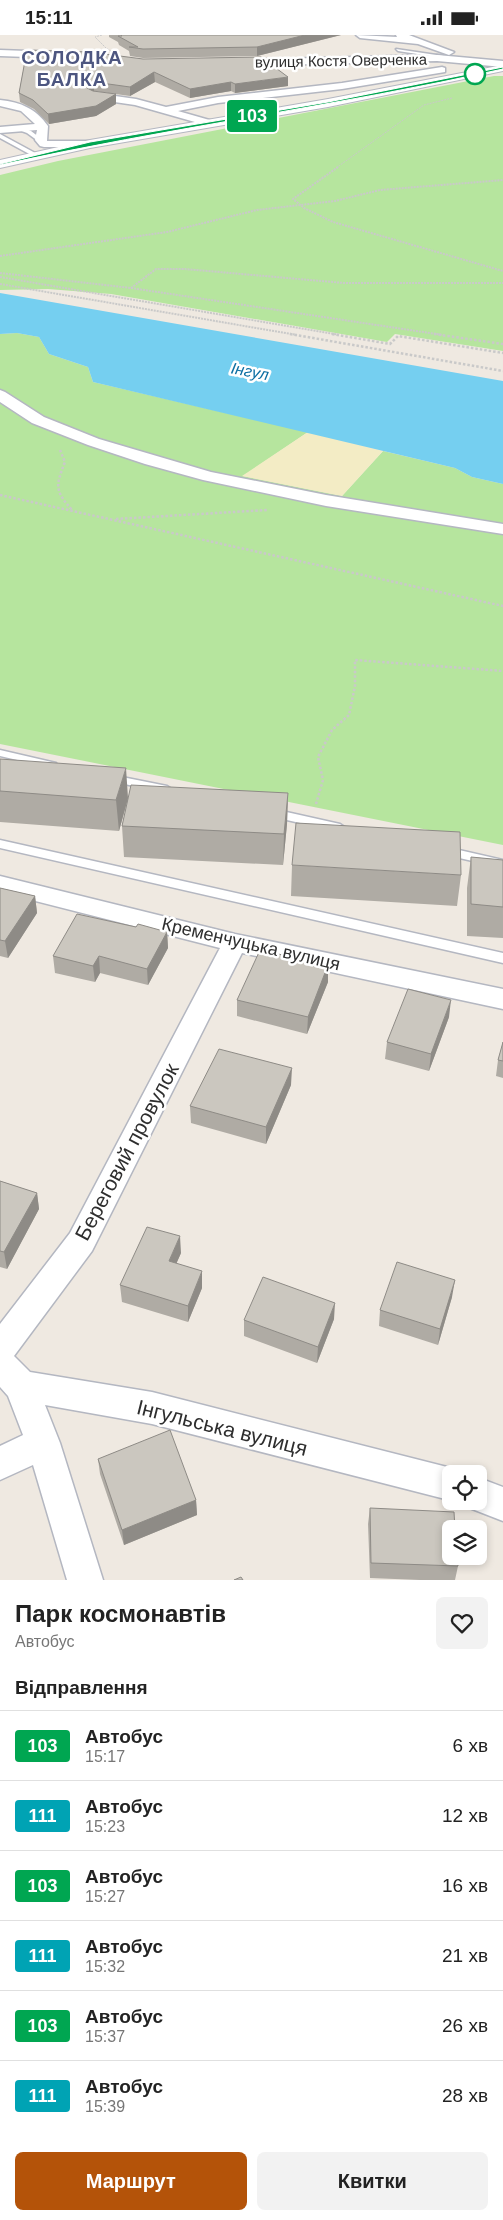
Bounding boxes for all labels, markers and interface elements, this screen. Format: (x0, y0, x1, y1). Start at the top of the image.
text: 15:11 (25, 7, 73, 28)
district label: СОЛОДКА БАЛКА (21, 47, 123, 90)
street label: вулиця Костя Оверченка (255, 50, 428, 71)
unlabelled marker (464, 63, 486, 85)
line badge: 103 (223, 100, 281, 132)
text: 103 (237, 106, 267, 126)
water label: Інгул (230, 360, 270, 383)
street label: Кременчуцька вулиця (160, 914, 342, 974)
street label: Береговий провулок (70, 1059, 183, 1244)
street label: Інгульська вулиця (134, 1395, 310, 1460)
map controls (442, 1465, 487, 1565)
button: locate (442, 1465, 487, 1510)
button: layers (442, 1520, 487, 1565)
button: heart (436, 1597, 488, 1649)
text: Парк космонавтів (15, 1600, 226, 1627)
text: Автобус (15, 1633, 75, 1650)
text: Відправлення (15, 1677, 148, 1698)
text: Автобус (85, 1726, 163, 1747)
text: 6 хв (453, 1735, 488, 1756)
text: 103 (27, 1736, 58, 1756)
text: 15:17 (85, 1748, 125, 1765)
text: Автобус (85, 1796, 163, 1817)
text: 12 хв (442, 1805, 488, 1826)
text: 111 (28, 1806, 57, 1826)
text: 15:23 (85, 1818, 125, 1835)
text: Автобус (85, 1866, 163, 1887)
text: 16 хв (442, 1875, 488, 1896)
text: 103 (27, 1876, 58, 1896)
text: 15:27 (85, 1888, 125, 1905)
text: Автобус (85, 1936, 163, 1957)
text: 21 хв (442, 1945, 488, 1966)
text: 111 (28, 1946, 57, 1966)
text: 15:32 (85, 1958, 125, 1975)
text: Автобус (85, 2006, 163, 2027)
text: 26 хв (442, 2015, 488, 2036)
text: 103 (27, 2016, 58, 2036)
text: 15:37 (85, 2028, 125, 2045)
text: Автобус (85, 2076, 163, 2097)
text: 28 хв (442, 2085, 488, 2106)
text: 111 (28, 2086, 57, 2106)
text: 15:39 (85, 2098, 125, 2115)
button: Маршрут (15, 2152, 247, 2210)
button: Квитки (257, 2152, 488, 2210)

